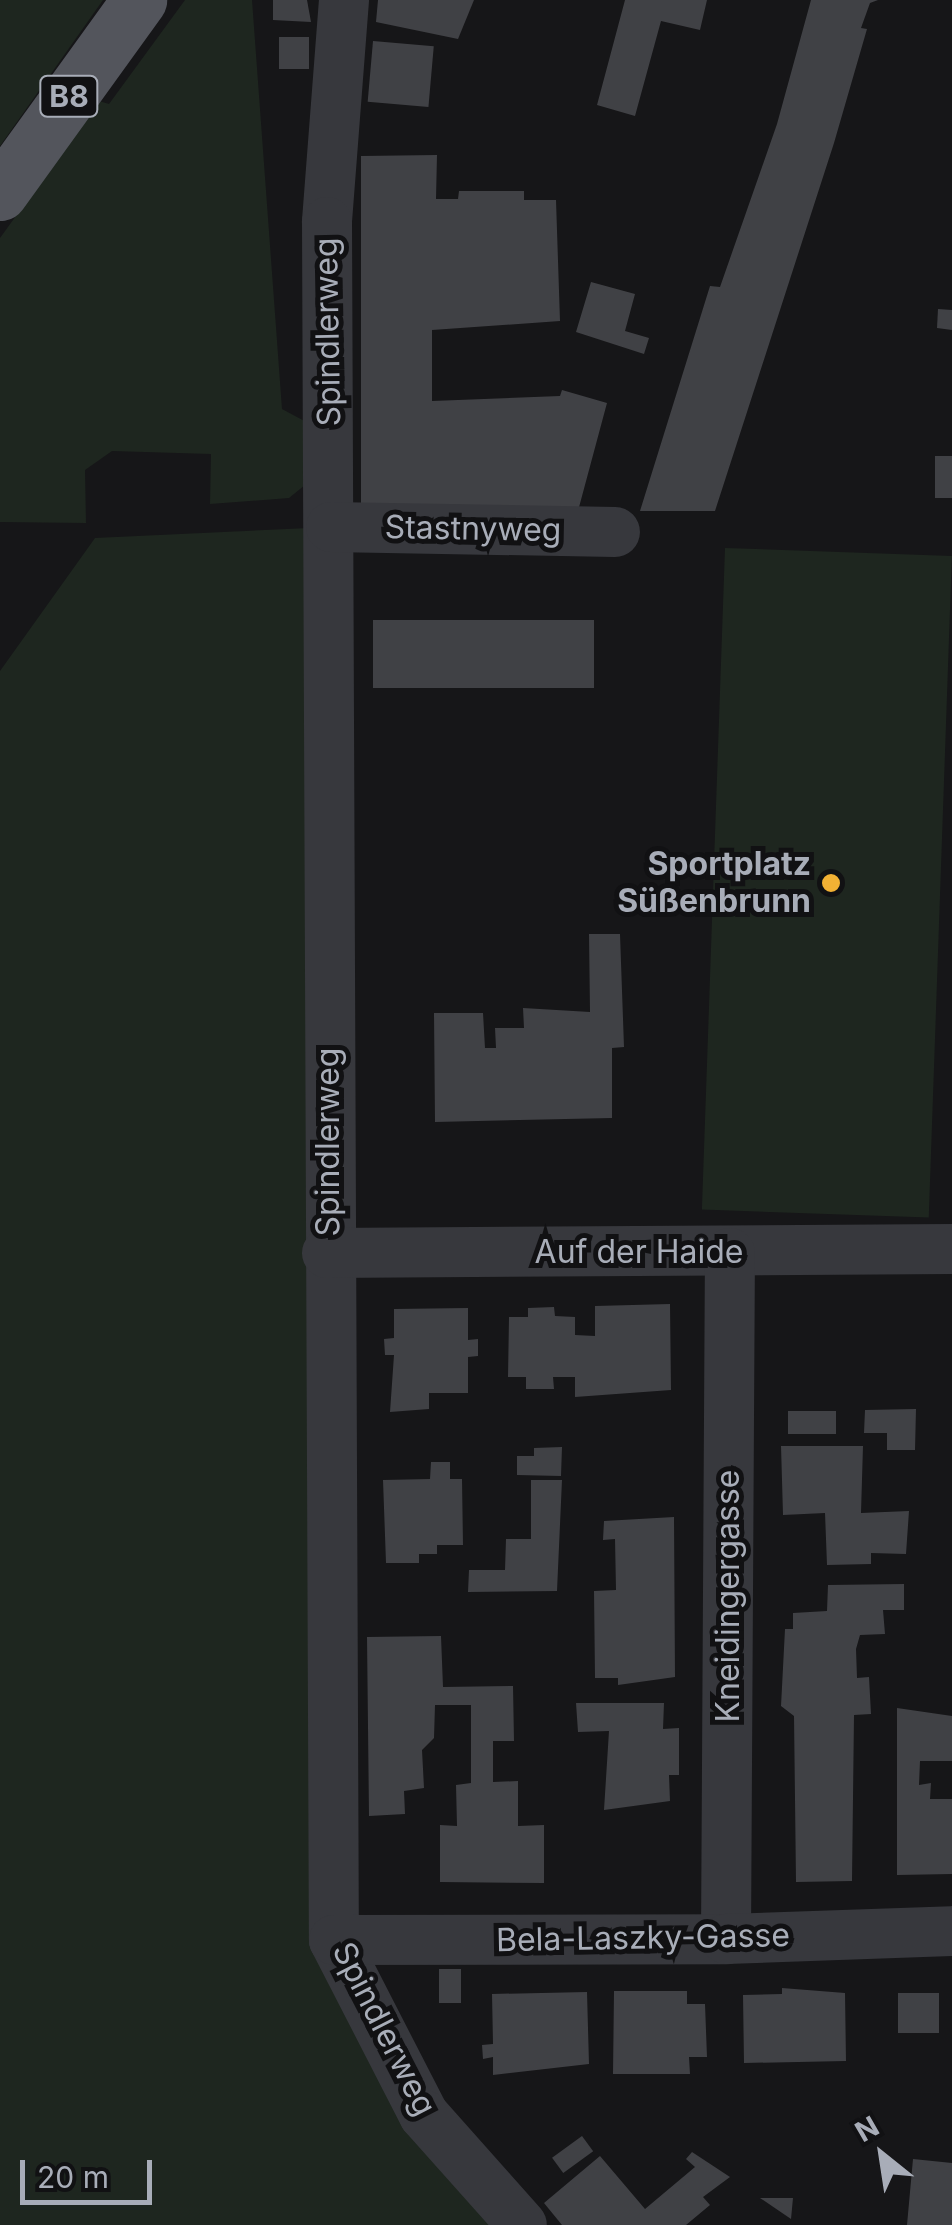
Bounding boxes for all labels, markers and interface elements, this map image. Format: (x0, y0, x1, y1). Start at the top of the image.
road number: B8 (39, 71, 99, 121)
street label: Spindlerweg (307, 237, 349, 427)
street label: Stastnyweg (384, 508, 562, 550)
place label: Sportplatz Süßenbrunn (617, 846, 811, 921)
marker: Sportplatz Süßenbrunn (820, 872, 842, 894)
street label: Spindlerweg (309, 1048, 347, 1236)
street label: Auf der Haide (535, 1233, 743, 1271)
street label: Kneidingergasse (709, 1470, 747, 1722)
street label: Bela-Laszky-Gasse (496, 1916, 790, 1960)
street label: Spindlerweg (324, 1936, 444, 2122)
north arrow (832, 2105, 932, 2205)
text: N (849, 2109, 885, 2149)
scale bar (25, 2140, 158, 2202)
text: 20 m (37, 2159, 109, 2195)

